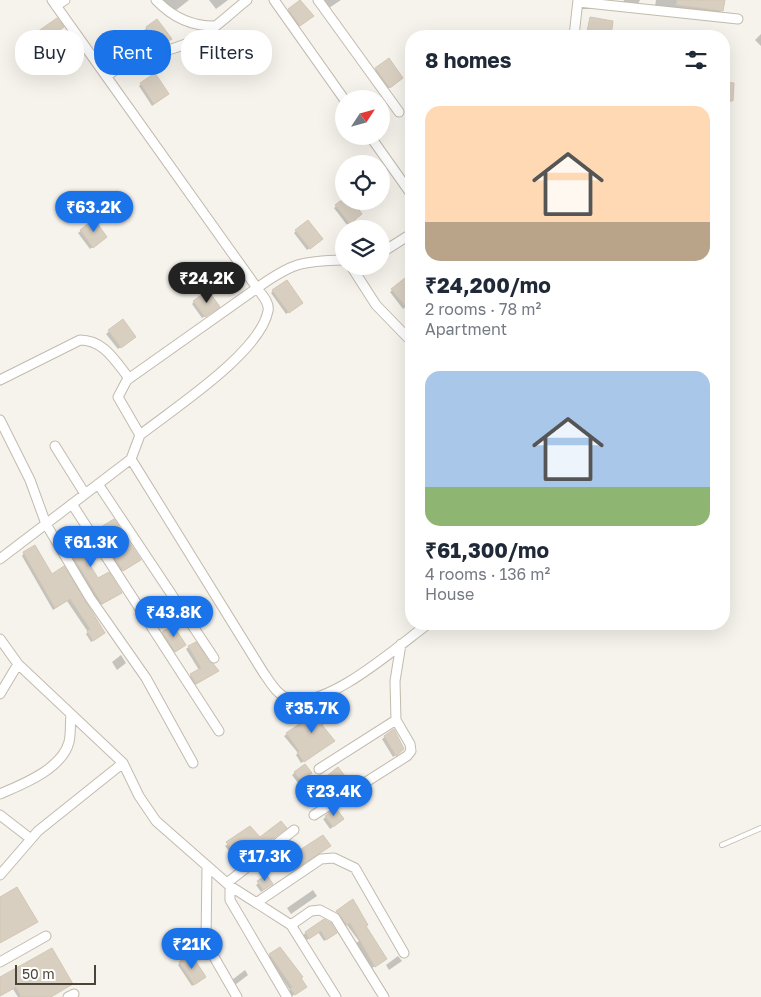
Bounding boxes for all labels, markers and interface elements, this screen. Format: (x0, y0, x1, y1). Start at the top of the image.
chip: Buy (15, 30, 84, 75)
chip: Rent (94, 30, 171, 75)
chip: Filters (181, 30, 272, 75)
icon: filters (682, 46, 710, 74)
text: 8 homes (425, 47, 512, 73)
north arrow (335, 90, 390, 145)
map controls (335, 90, 390, 275)
icon: home (523, 139, 613, 229)
button: locate (335, 155, 390, 210)
pin: ₹63.2K (53, 190, 135, 233)
text: ₹63.2K (66, 197, 122, 217)
button: layers (335, 220, 390, 275)
pin: ₹24.2K (166, 262, 248, 304)
text: ₹24.2K (179, 268, 235, 288)
text: ₹24,200/mo (425, 272, 551, 298)
text: 2 rooms · 78 m² (425, 299, 541, 319)
text: Apartment (425, 319, 507, 339)
icon: home (523, 404, 613, 494)
pin: ₹61.3K (50, 526, 132, 568)
text: ₹61.3K (64, 532, 118, 552)
text: ₹61,300/mo (425, 537, 549, 563)
text: 4 rooms · 136 m² (425, 564, 550, 584)
text: House (425, 584, 474, 604)
pin: ₹43.8K (133, 596, 215, 638)
text: ₹43.8K (146, 602, 202, 622)
pin: ₹35.7K (271, 692, 353, 734)
text: ₹35.7K (285, 698, 339, 718)
pin: ₹23.4K (293, 774, 375, 817)
text: ₹23.4K (306, 781, 362, 801)
pin: ₹17.3K (224, 840, 306, 882)
text: ₹17.3K (239, 846, 291, 866)
pin: ₹21K (162, 928, 222, 970)
text: ₹21K (173, 934, 211, 954)
scale bar (15, 962, 96, 985)
text: 50 m (22, 965, 55, 982)

